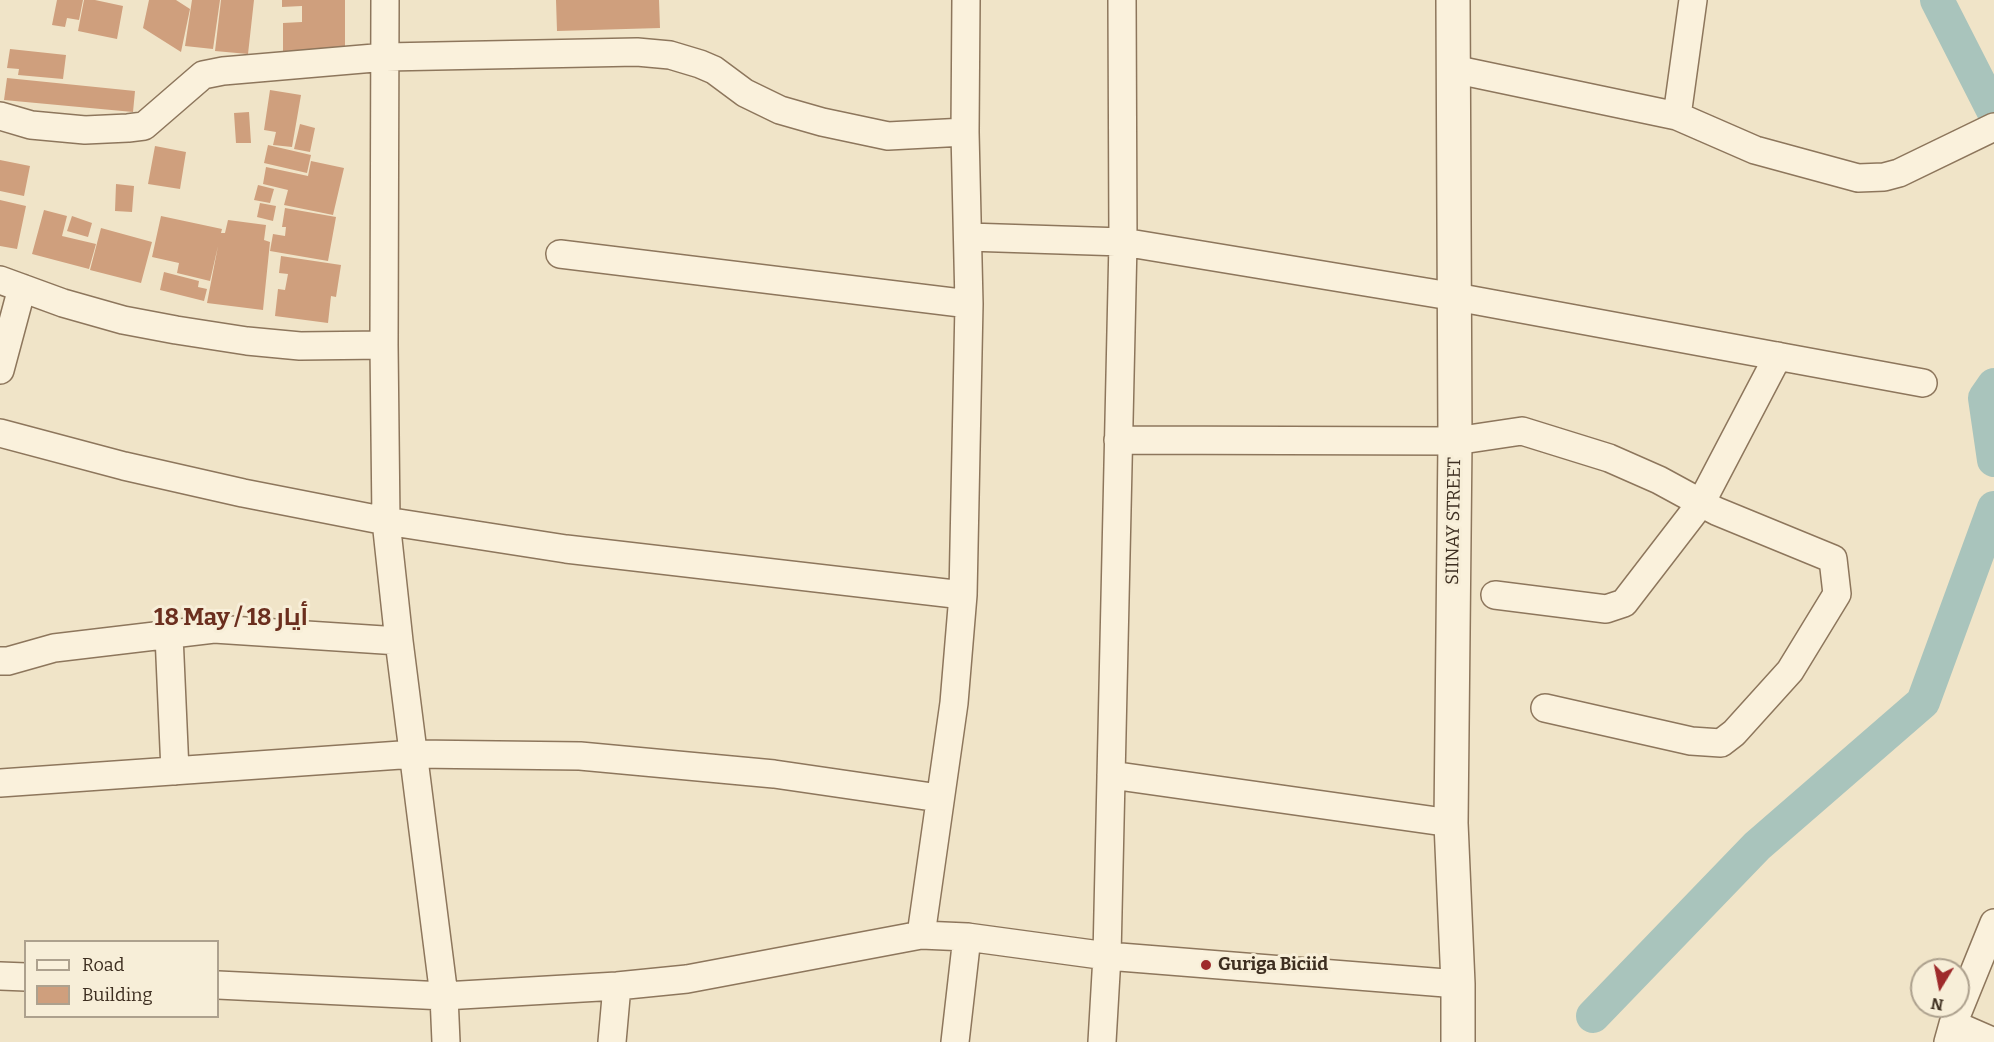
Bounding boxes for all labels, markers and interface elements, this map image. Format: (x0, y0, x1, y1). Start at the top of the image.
street label: SIINAY STREET (1442, 457, 1466, 585)
district label: 18 May / 18 أيار (154, 604, 308, 632)
legend (24, 940, 219, 1018)
text: Road (82, 954, 124, 976)
place label: Guriga Biciid (1218, 954, 1328, 976)
marker: Guriga Biciid (1199, 958, 1213, 972)
north arrow (1910, 958, 1970, 1018)
text: Building (82, 984, 153, 1006)
text: N (1929, 994, 1945, 1015)

